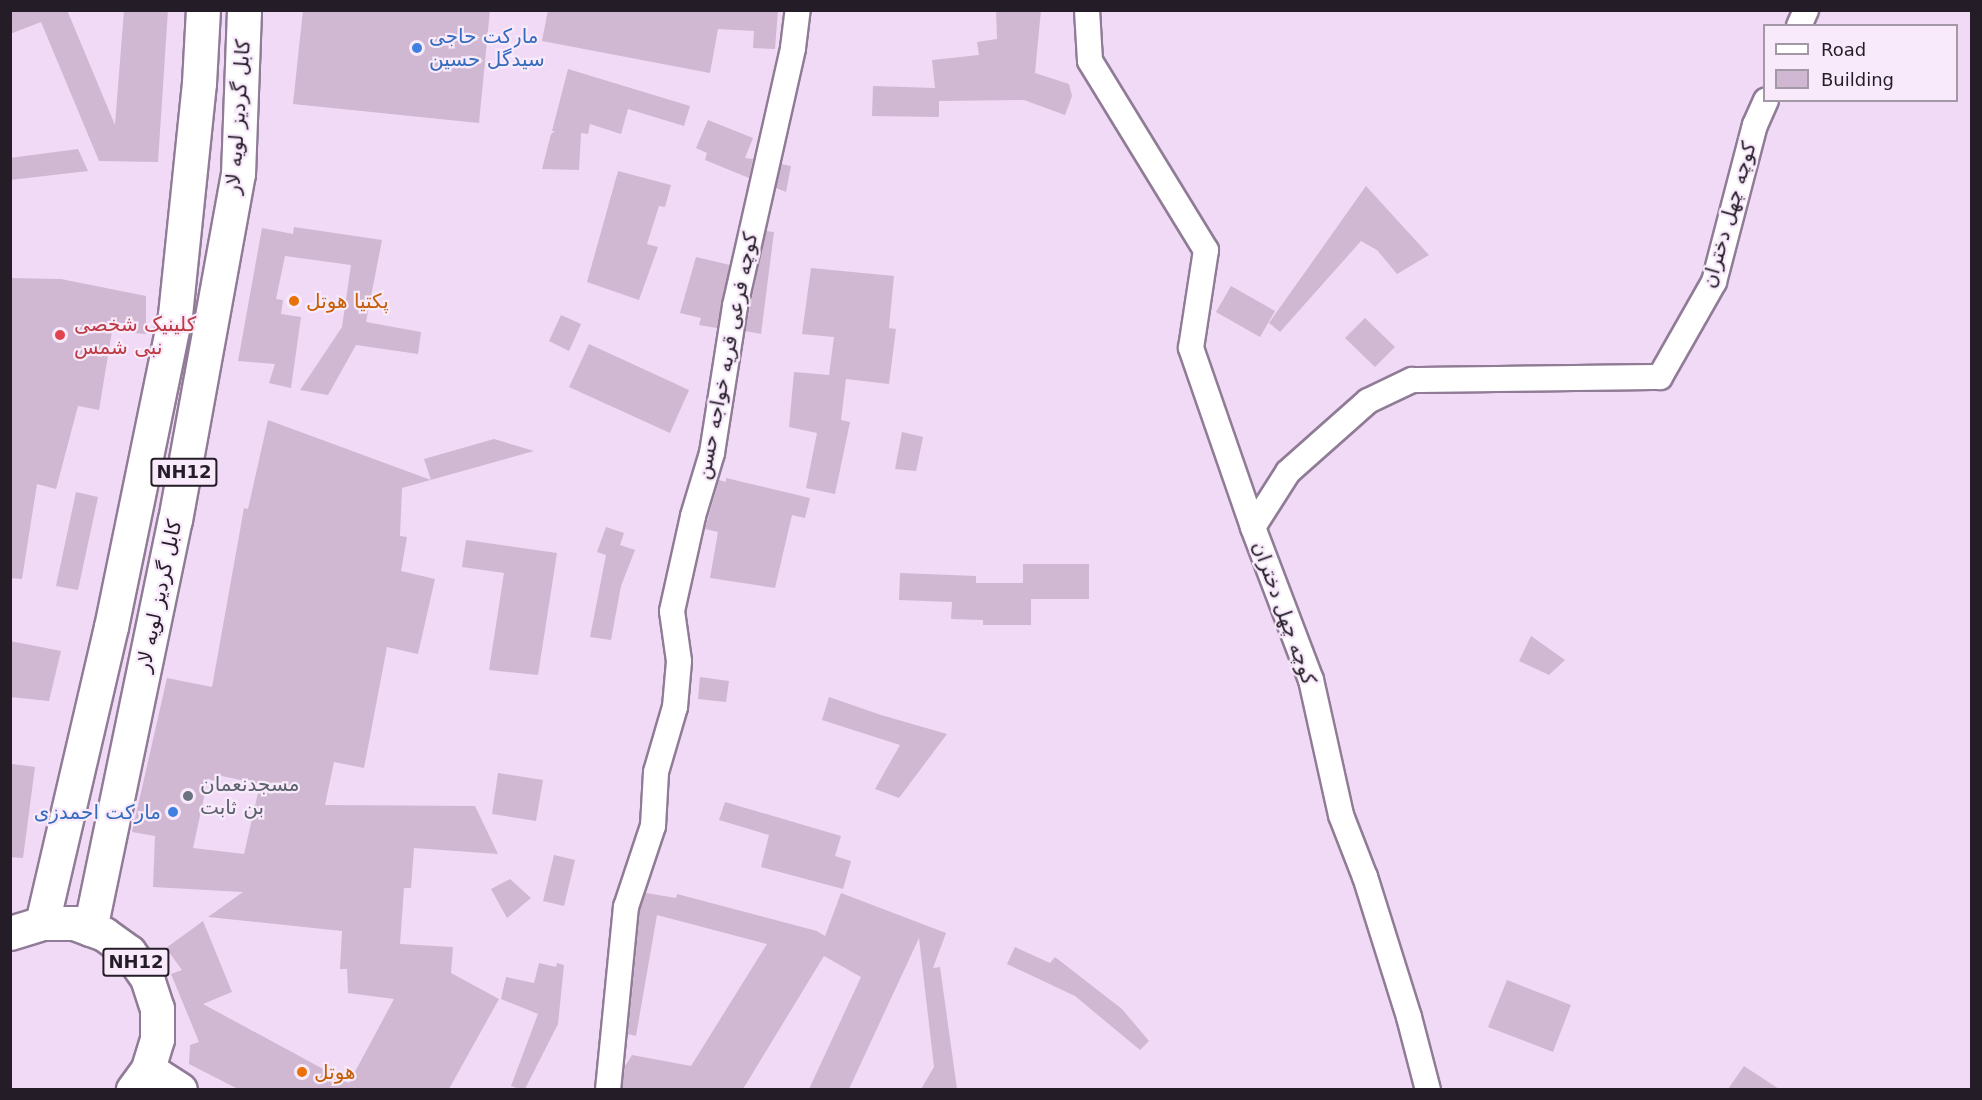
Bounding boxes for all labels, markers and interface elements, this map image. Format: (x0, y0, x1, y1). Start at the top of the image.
place label: مارکت حاجی سیدگل حسین (429, 24, 545, 71)
legend (1763, 24, 1958, 102)
street label: کابل گردیز لویه لار (221, 39, 255, 195)
text: Road (1821, 39, 1866, 60)
marker: مارکت حاجی سیدگل حسین (410, 41, 424, 55)
text: Building (1821, 69, 1894, 90)
street label: کوچه چهل دختران (1697, 139, 1761, 291)
street label: کوچه فرعی قریه خواجه حسن (691, 230, 763, 482)
place label: پکتیا هوتل (306, 289, 389, 313)
marker: پکتیا هوتل (287, 294, 301, 308)
place label: کلینیک شخصی نبی شمس (74, 312, 196, 359)
marker: کلینیک شخصی نبی شمس (51, 326, 69, 344)
road number: NH12 (150, 457, 219, 487)
street label: کابل گردیز لویه لار (131, 518, 187, 674)
street label: کوچه چهل دختران (1247, 538, 1321, 688)
place label: مسجدنعمان بن ثابت (200, 772, 300, 819)
marker: مسجدنعمان بن ثابت (181, 789, 195, 803)
place label: مارکت احمدزی (34, 800, 161, 824)
marker: مارکت احمدزی (166, 805, 180, 819)
road number: NH12 (102, 947, 170, 977)
place label: هوتل (314, 1060, 356, 1084)
marker: هوتل (295, 1065, 309, 1079)

